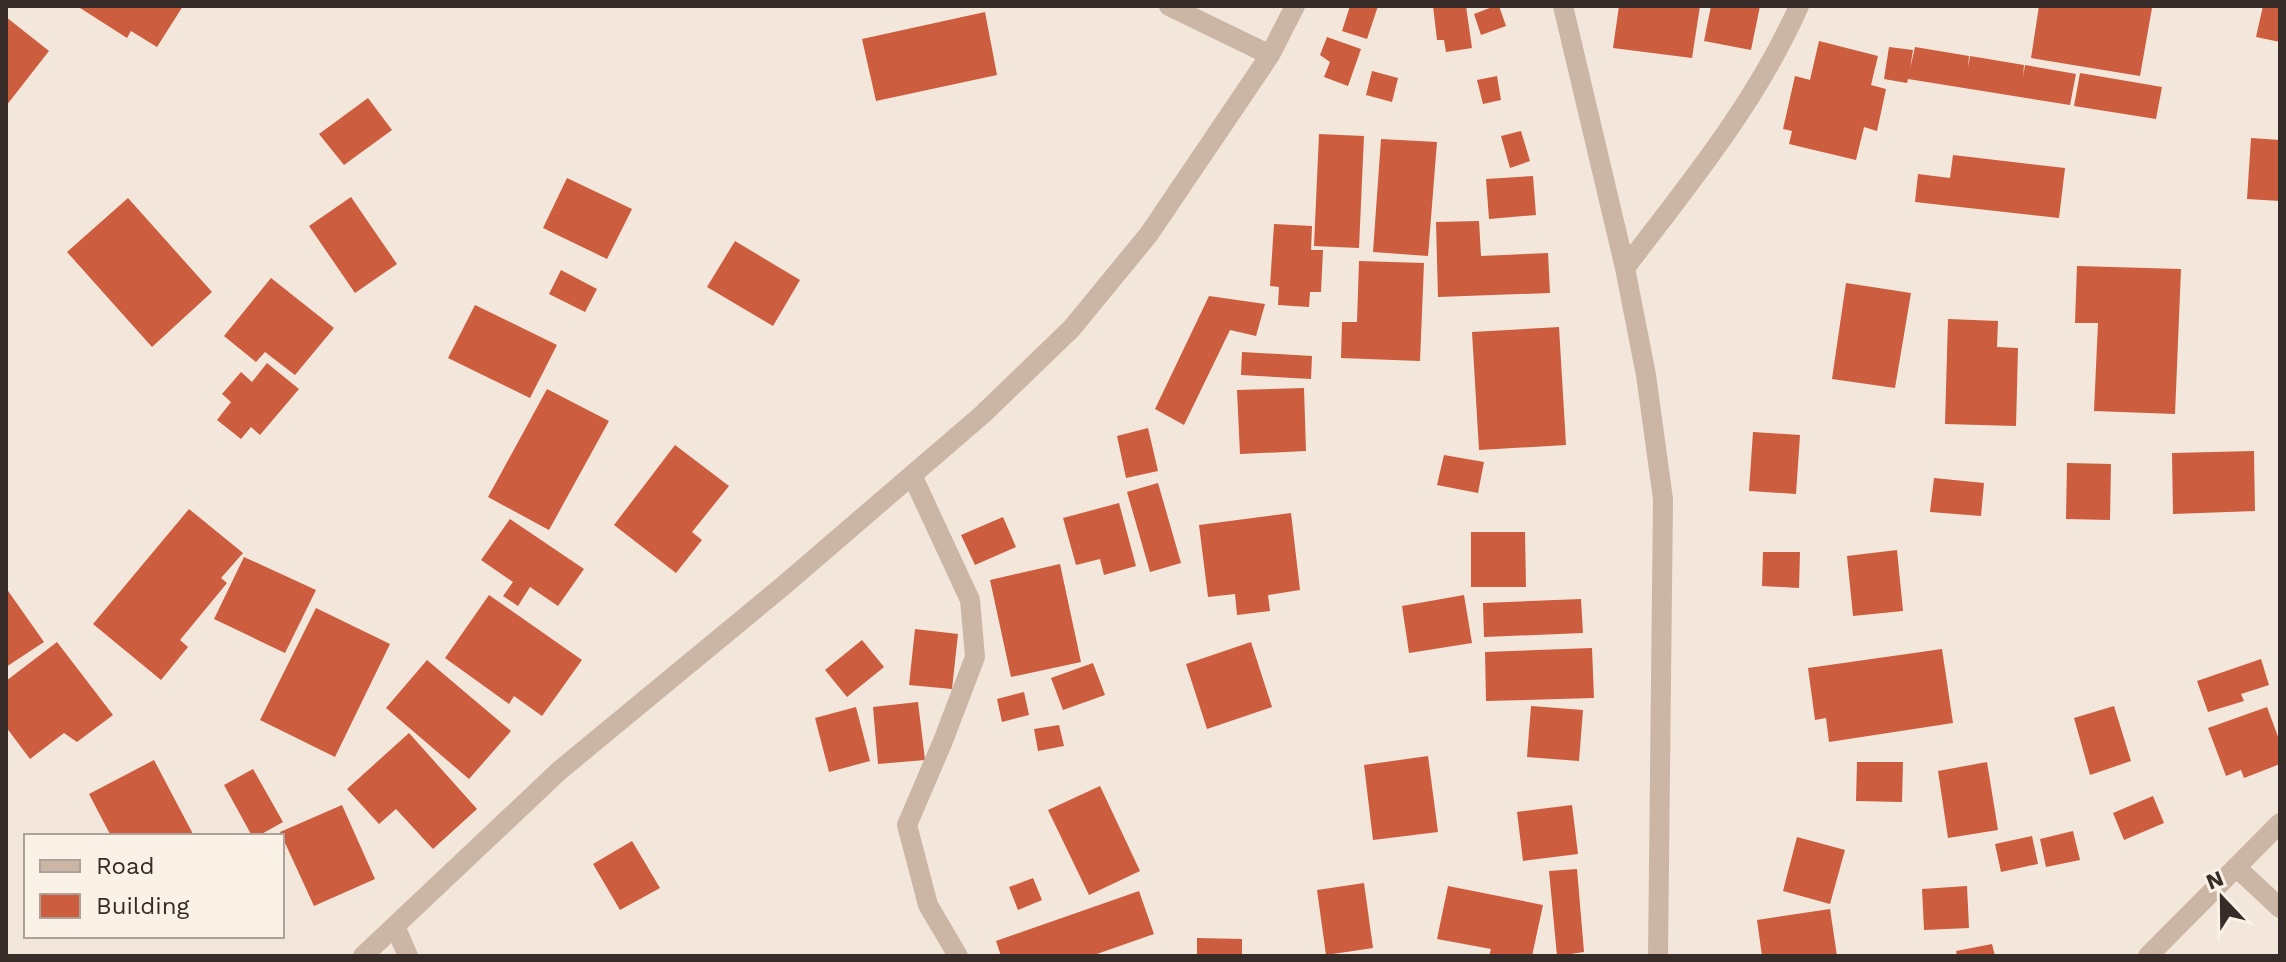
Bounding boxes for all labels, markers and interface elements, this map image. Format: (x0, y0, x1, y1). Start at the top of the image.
legend (24, 834, 284, 938)
text: Road (96, 852, 155, 880)
north arrow (2182, 858, 2262, 938)
text: N (2202, 865, 2227, 895)
text: Building (96, 892, 189, 920)

